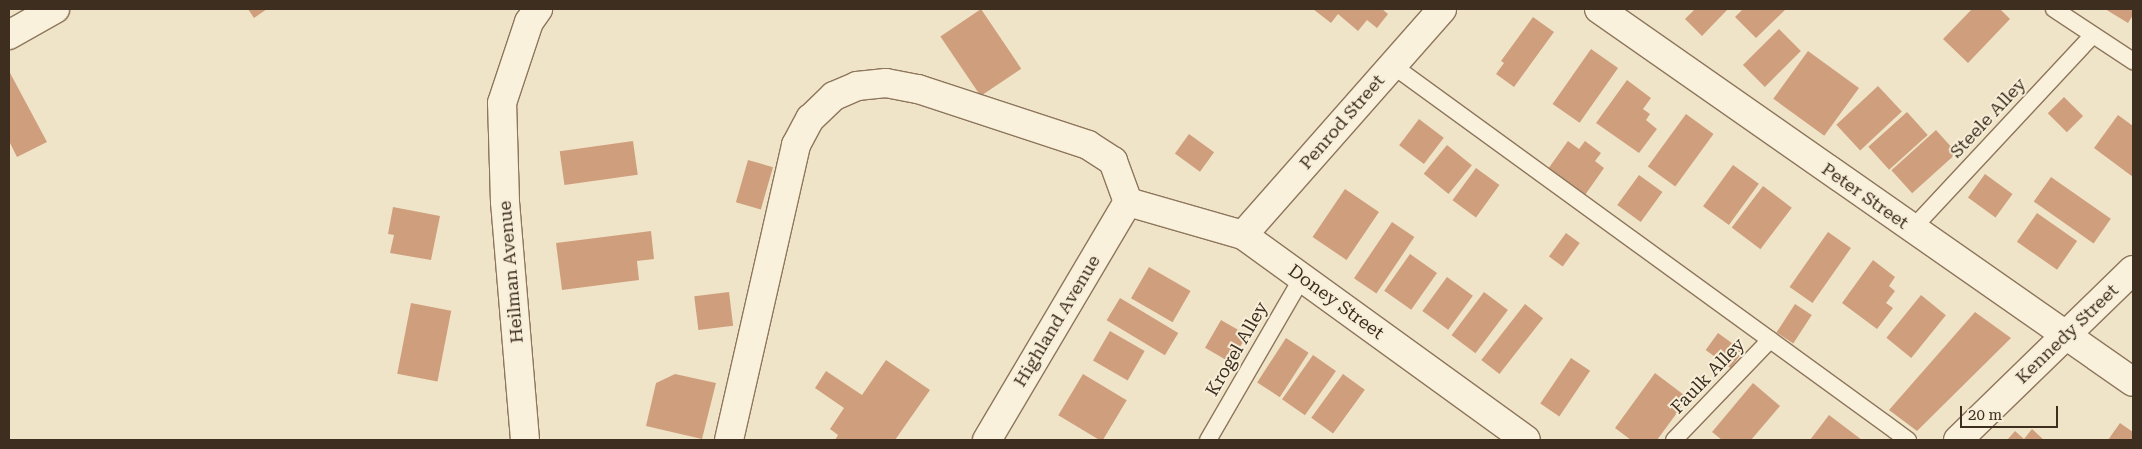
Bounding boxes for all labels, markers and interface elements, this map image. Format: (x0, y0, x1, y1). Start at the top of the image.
street label: Penrod Street (1295, 70, 1389, 174)
street label: Steele Alley (1945, 73, 2031, 163)
street label: Peter Street (1817, 158, 1913, 234)
street label: Heilman Avenue (494, 200, 528, 344)
street label: Highland Avenue (1009, 251, 1105, 391)
street label: Doney Street (1284, 260, 1388, 344)
street label: Kennedy Street (2011, 280, 2123, 388)
street label: Krogel Alley (1201, 298, 1273, 400)
street label: Faulk Alley (1667, 334, 1749, 418)
scale bar (1962, 396, 2060, 428)
text: 20 m (1968, 406, 2002, 424)

